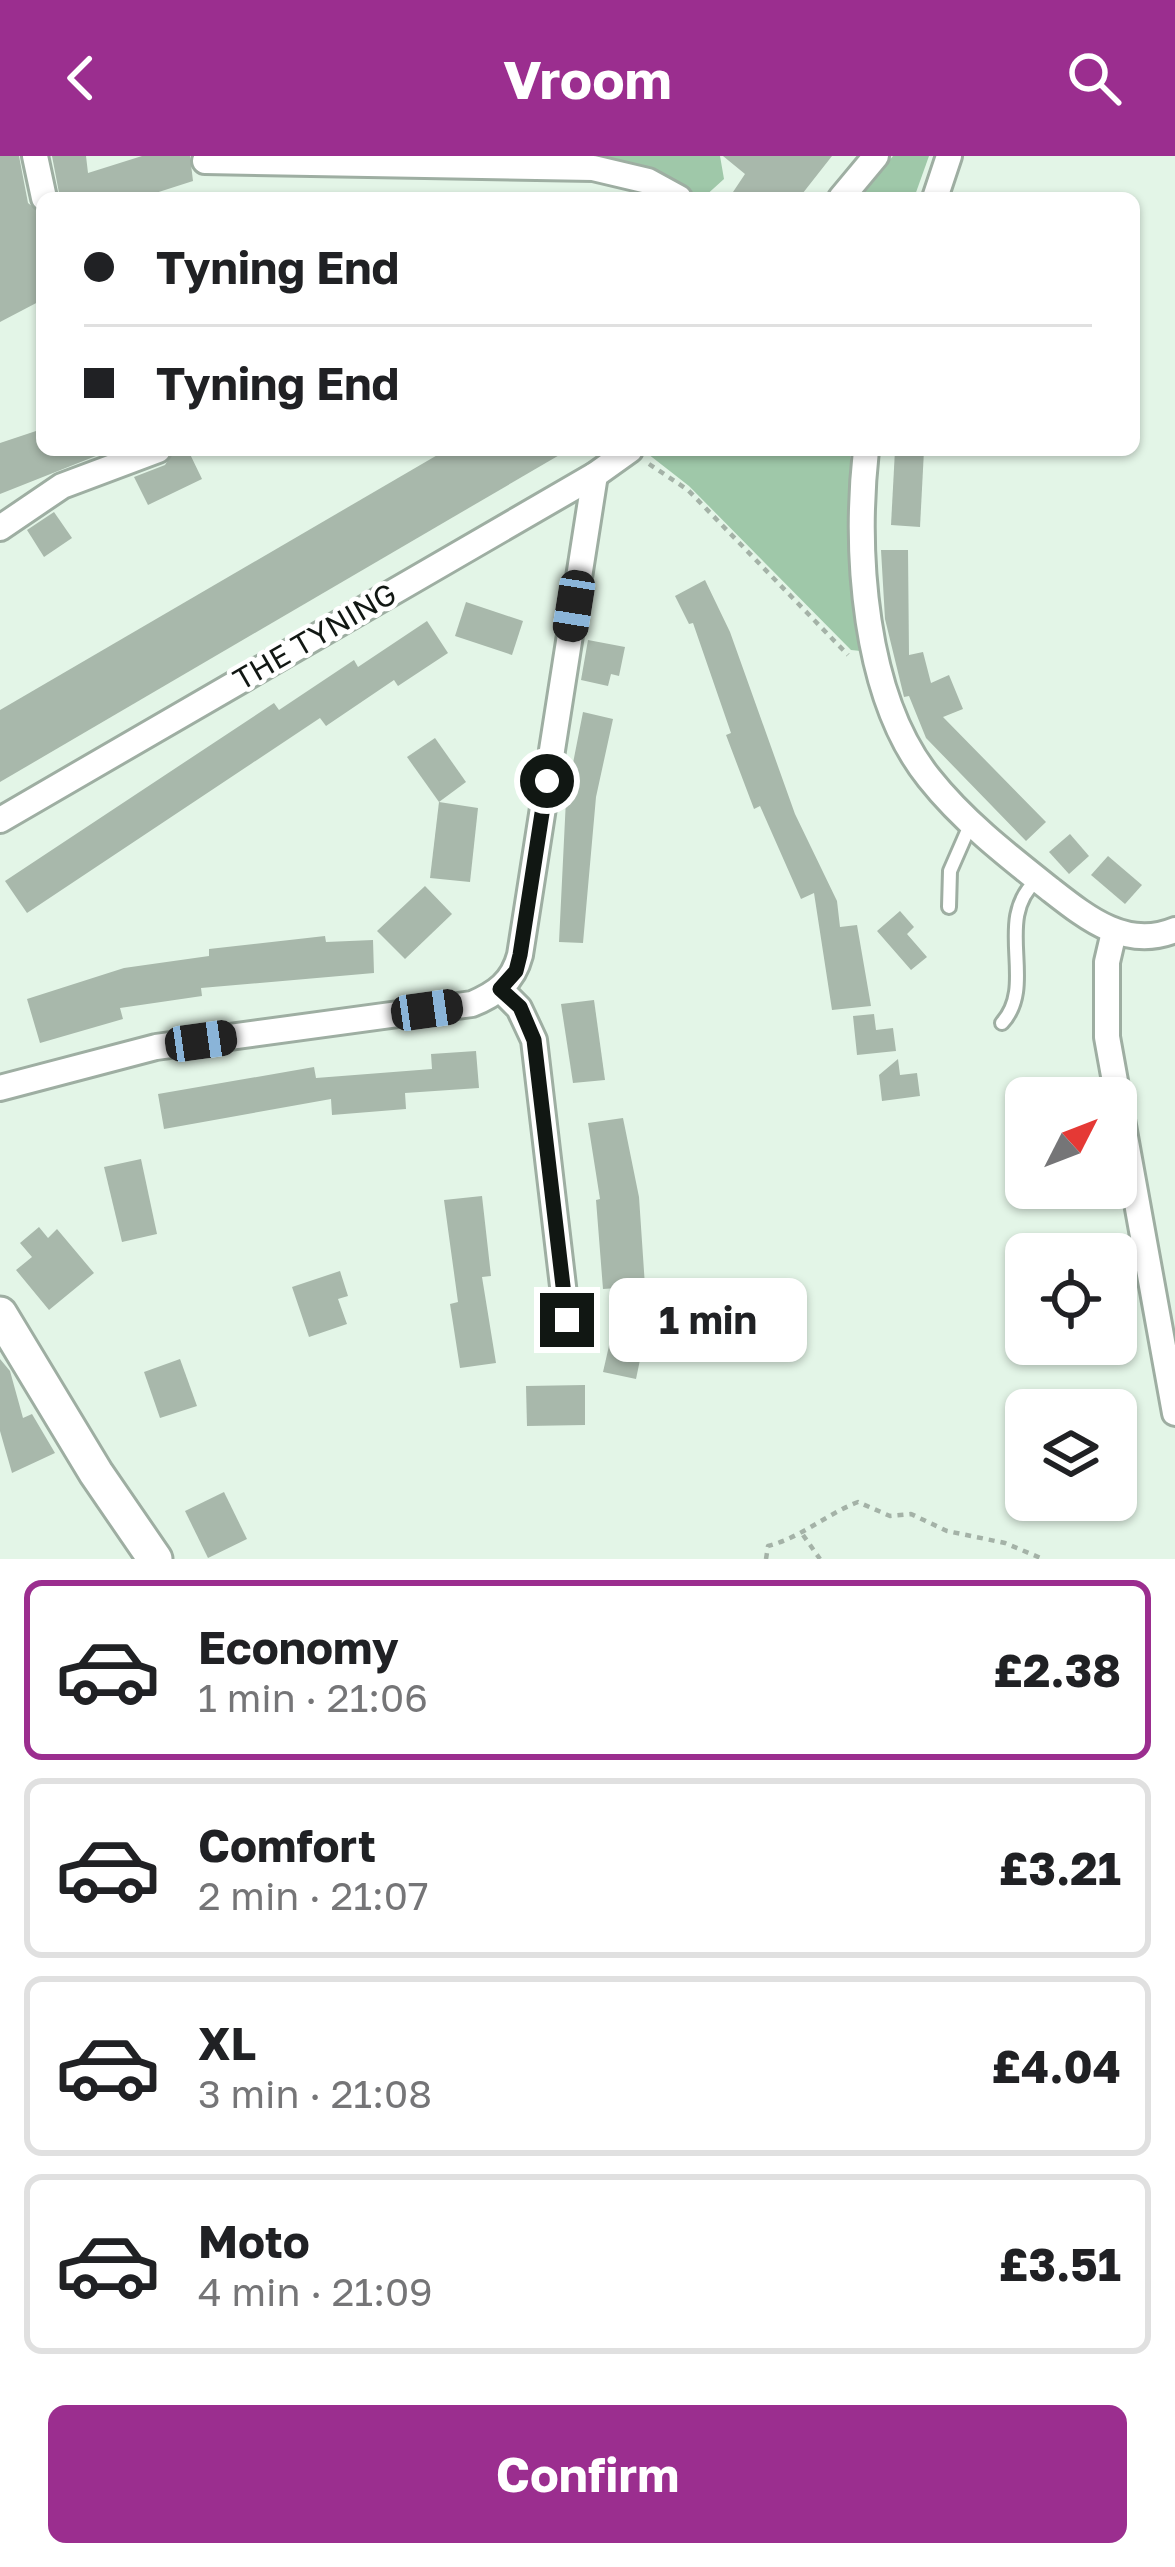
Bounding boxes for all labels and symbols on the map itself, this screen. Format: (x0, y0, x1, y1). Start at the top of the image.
car (551, 568, 597, 644)
street label: THE TYNING (227, 575, 402, 697)
route start (520, 754, 574, 808)
car (389, 987, 465, 1033)
car (163, 1018, 239, 1064)
north arrow (1005, 1077, 1137, 1209)
callout: 1 min (609, 1278, 807, 1362)
route end (540, 1293, 594, 1347)

